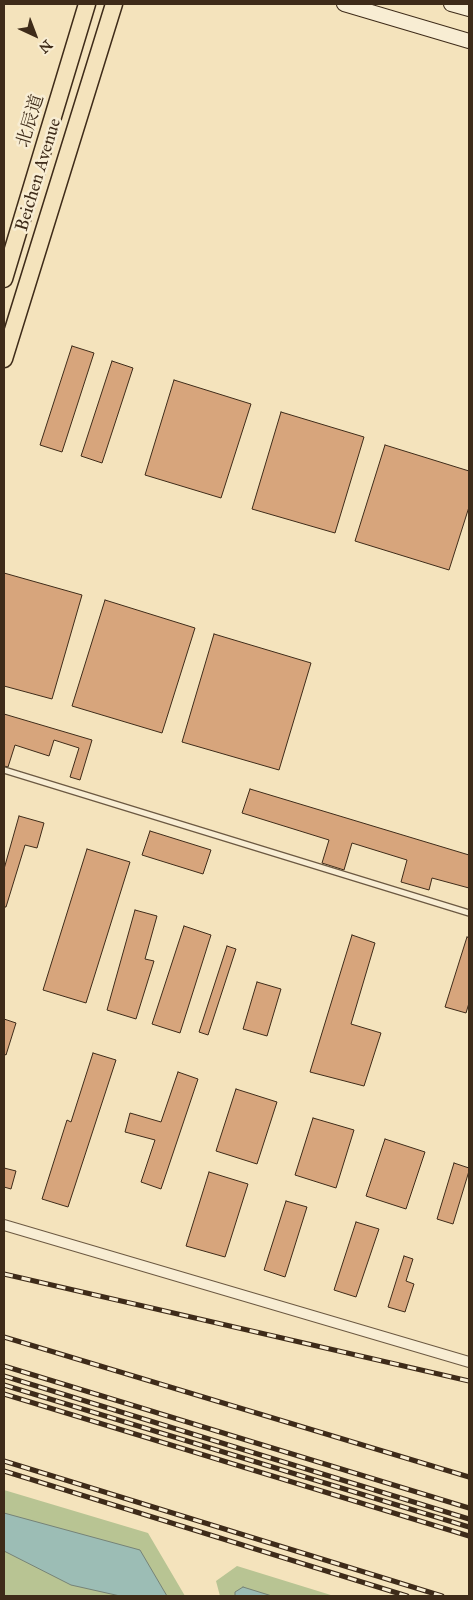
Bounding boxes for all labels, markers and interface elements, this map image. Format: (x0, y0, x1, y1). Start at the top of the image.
north arrow (10, 10, 60, 60)
text: N (35, 36, 56, 57)
street label: 北辰道 (13, 92, 49, 150)
street label: Beichen Avenue (12, 116, 66, 234)

